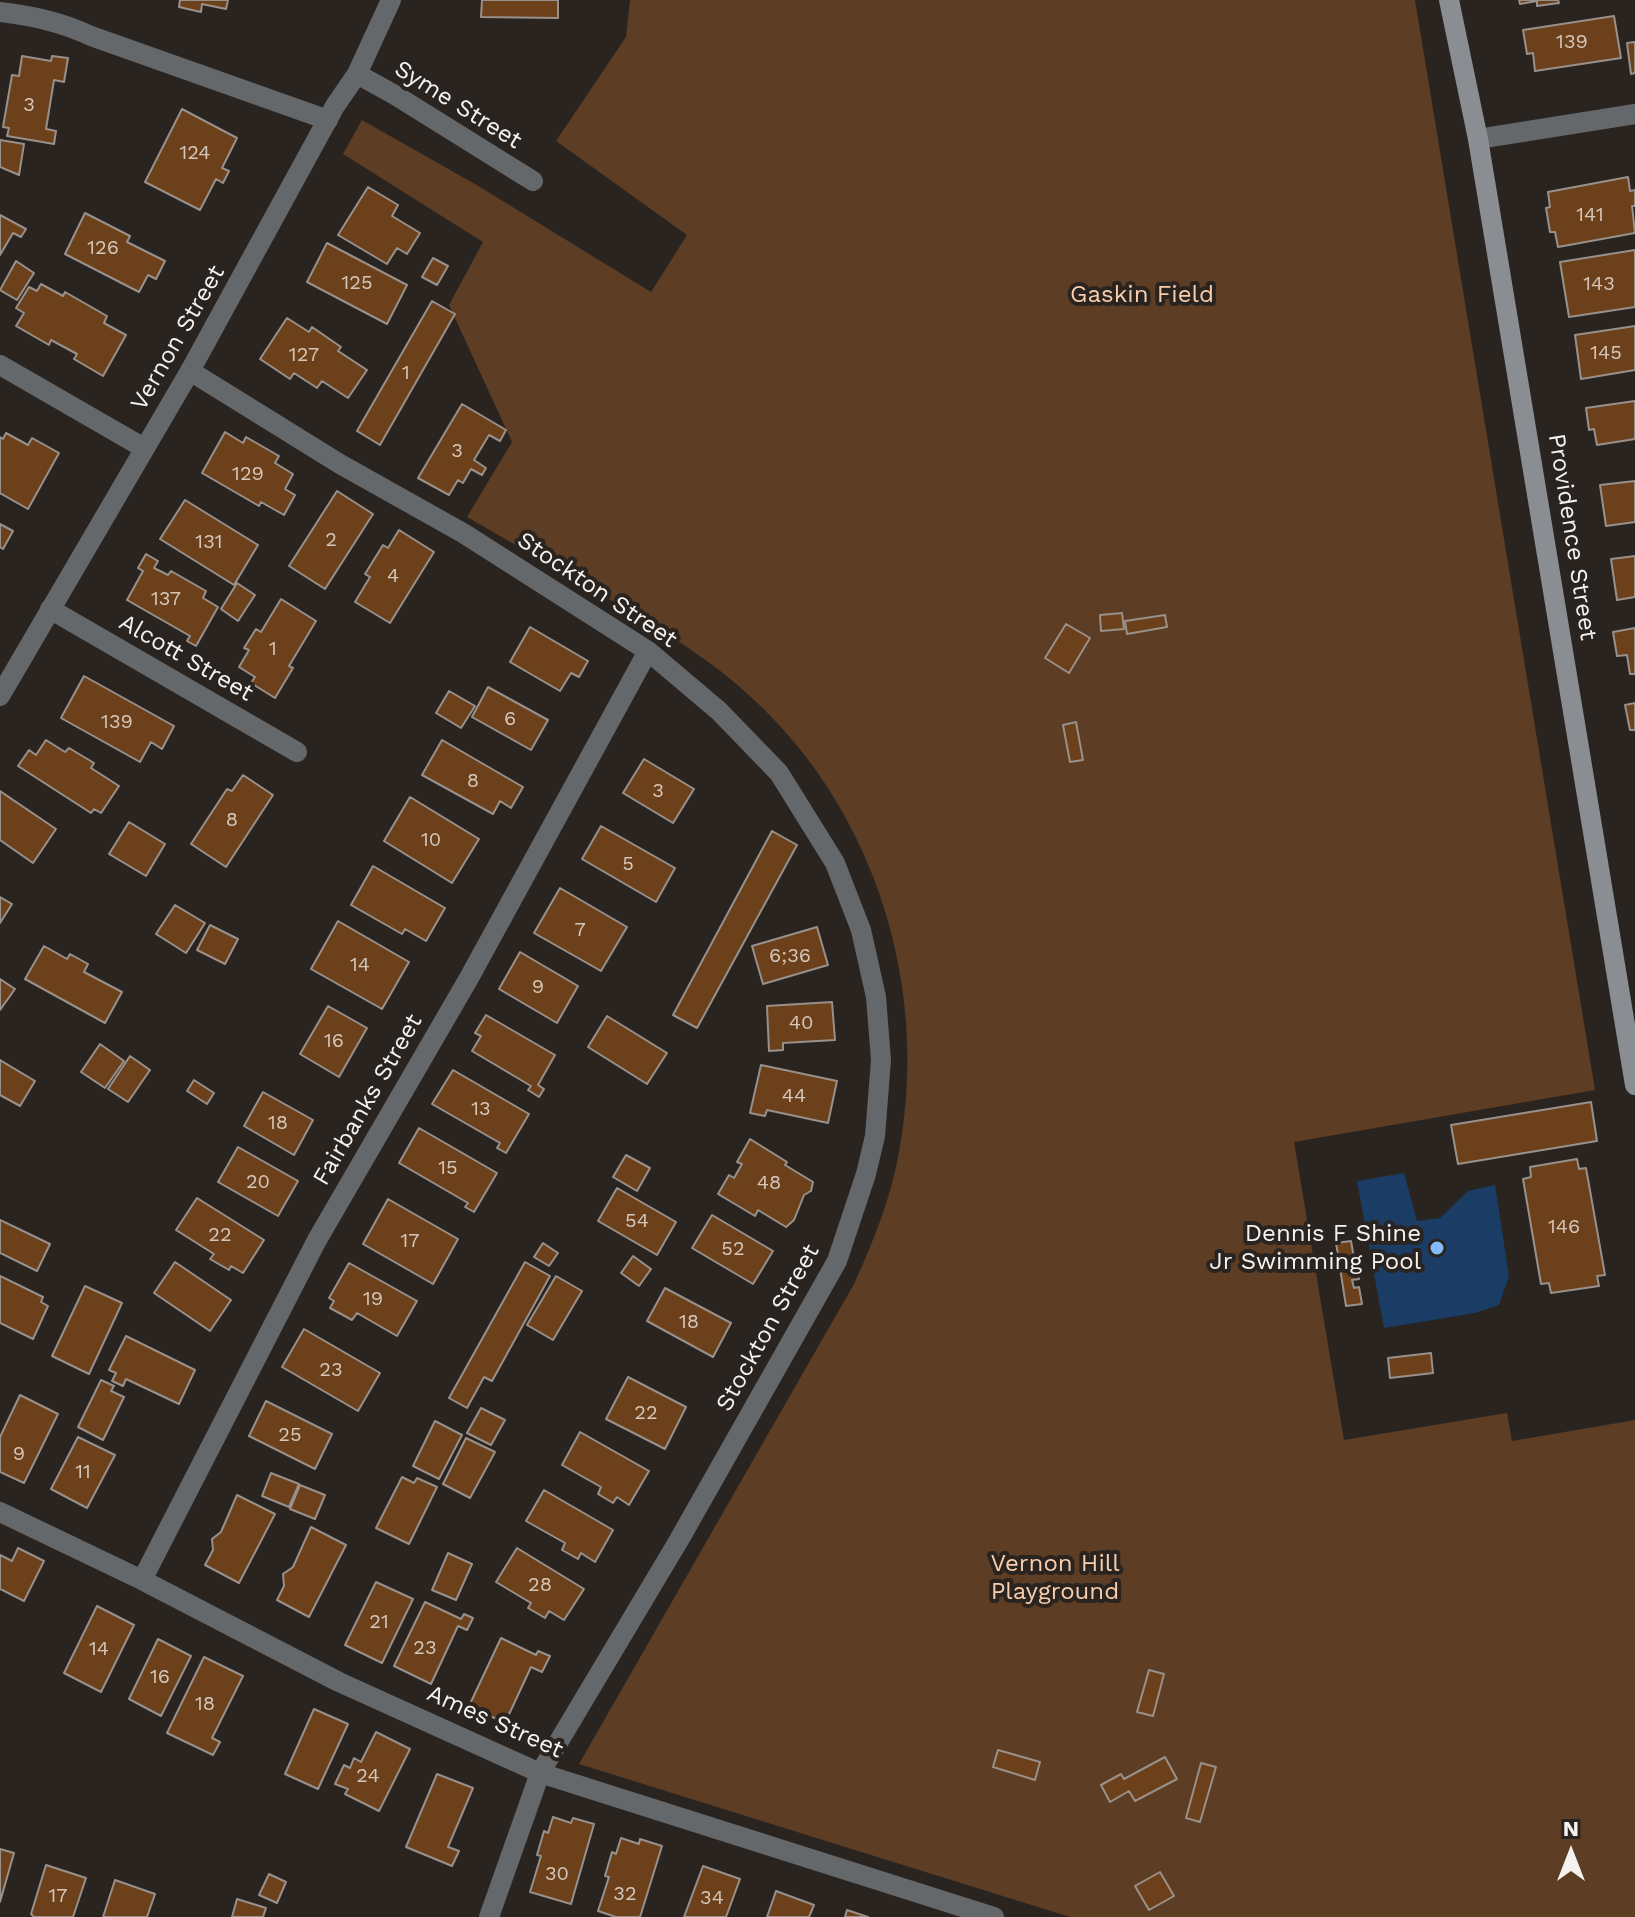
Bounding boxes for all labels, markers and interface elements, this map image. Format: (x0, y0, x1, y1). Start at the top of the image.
house number: 139 (1556, 30, 1588, 54)
street label: Syme Street (389, 55, 527, 155)
house number: 3 (23, 93, 35, 117)
house number: 124 (179, 141, 211, 165)
house number: 141 (1576, 203, 1604, 227)
house number: 126 (87, 236, 119, 260)
street label: Vernon Street (125, 260, 231, 416)
house number: 125 (341, 271, 373, 295)
house number: 143 (1583, 272, 1615, 296)
park label: Gaskin Field (1070, 281, 1214, 309)
house number: 145 (1590, 341, 1622, 365)
house number: 127 (289, 343, 319, 367)
house number: 1 (402, 361, 410, 385)
street label: Providence Street (1541, 432, 1603, 642)
house number: 3 (451, 439, 463, 463)
house number: 129 (232, 462, 264, 486)
street label: Stockton Street (512, 526, 682, 654)
house number: 2 (325, 528, 337, 552)
house number: 131 (195, 530, 223, 554)
house number: 4 (387, 564, 399, 588)
house number: 137 (151, 587, 181, 611)
street label: Alcott Street (114, 608, 258, 708)
house number: 1 (269, 637, 277, 661)
house number: 6 (504, 707, 516, 731)
house number: 139 (101, 710, 133, 734)
house number: 8 (467, 769, 479, 793)
house number: 3 (652, 779, 664, 803)
house number: 8 (226, 808, 238, 832)
house number: 10 (421, 828, 441, 852)
house number: 5 (622, 852, 634, 876)
house number: 7 (574, 918, 586, 942)
house number: 6;36 (769, 944, 811, 968)
house number: 14 (350, 953, 370, 977)
house number: 9 (532, 975, 544, 999)
street label: Fairbanks Street (307, 1009, 429, 1191)
house number: 40 (789, 1011, 813, 1035)
house number: 16 (324, 1029, 344, 1053)
house number: 44 (782, 1084, 806, 1108)
house number: 13 (471, 1097, 491, 1121)
house number: 18 (268, 1111, 288, 1135)
house number: 15 (438, 1156, 458, 1180)
house number: 20 (246, 1170, 270, 1194)
house number: 48 (757, 1171, 781, 1195)
house number: 54 (625, 1209, 649, 1233)
house number: 146 (1548, 1215, 1580, 1239)
place label: Dennis F Shine Jr Swimming Pool (1209, 1220, 1421, 1276)
house number: 22 (208, 1223, 232, 1247)
house number: 17 (400, 1229, 420, 1253)
house number: 52 (721, 1237, 745, 1261)
street label: Stockton Street (710, 1239, 826, 1417)
marker: Dennis F Shine Jr Swimming Pool (1428, 1239, 1446, 1257)
house number: 19 (363, 1287, 383, 1311)
house number: 18 (679, 1310, 699, 1334)
house number: 23 (319, 1358, 343, 1382)
house number: 22 (634, 1401, 658, 1425)
house number: 25 (278, 1423, 302, 1447)
house number: 9 (13, 1442, 25, 1466)
house number: 11 (75, 1460, 91, 1484)
park label: Vernon Hill Playground (990, 1550, 1120, 1606)
house number: 28 (528, 1573, 552, 1597)
house number: 21 (369, 1610, 389, 1634)
house number: 23 (413, 1636, 437, 1660)
house number: 14 (89, 1637, 109, 1661)
house number: 16 (150, 1665, 170, 1689)
street label: Ames Street (423, 1679, 567, 1765)
house number: 18 (195, 1692, 215, 1716)
house number: 24 (356, 1764, 380, 1788)
north arrow (1531, 1813, 1611, 1893)
text: N (1563, 1816, 1579, 1841)
house number: 30 (545, 1862, 569, 1886)
house number: 32 (613, 1882, 637, 1906)
house number: 17 (48, 1884, 68, 1908)
house number: 34 (700, 1886, 724, 1910)

